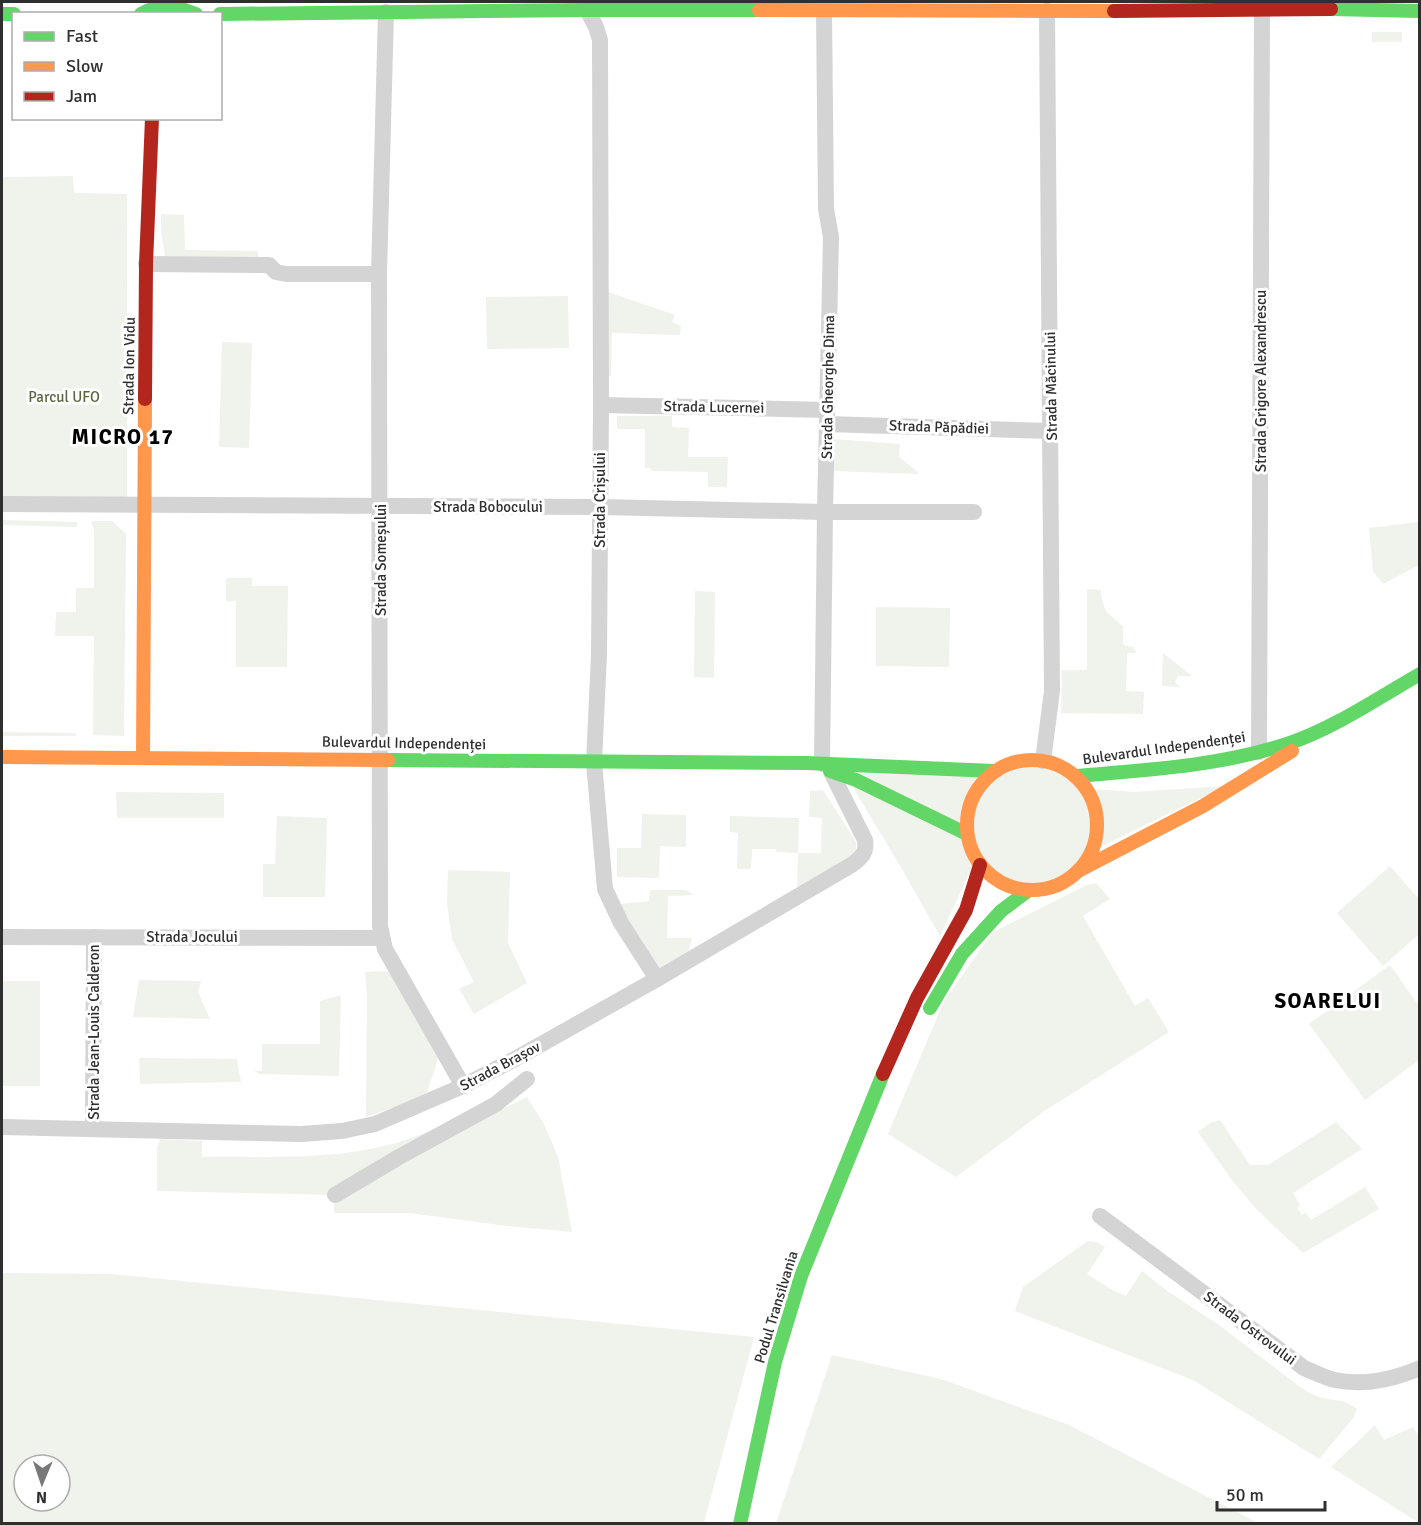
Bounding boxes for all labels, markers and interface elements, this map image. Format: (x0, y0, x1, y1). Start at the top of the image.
legend (12, 12, 222, 120)
text: Fast (66, 25, 98, 47)
text: Slow (66, 55, 103, 77)
text: Jam (66, 85, 97, 107)
street label: Strada Grigore Alexandrescu (1252, 290, 1270, 472)
street label: Strada Gheorghe Dima (818, 315, 838, 459)
street label: Strada Ion Vidu (119, 317, 139, 415)
street label: Strada Măcinului (1041, 331, 1061, 441)
park label: Parcul UFO (28, 388, 100, 406)
street label: Strada Lucernei (663, 397, 765, 417)
street label: Strada Păpădiei (889, 416, 989, 438)
district label: MICRO 17 (72, 424, 174, 450)
street label: Strada Crișului (591, 452, 609, 548)
street label: Strada Bobocului (433, 498, 543, 516)
street label: Strada Someșului (372, 504, 390, 616)
street label: Bulevardul Independenței (1081, 728, 1247, 769)
street label: Bulevardul Independenței (322, 733, 486, 754)
street label: Strada Jocului (146, 928, 238, 946)
street label: Strada Jean-Louis Calderon (85, 944, 103, 1120)
district label: SOARELUI (1274, 988, 1382, 1014)
street label: Strada Brașov (457, 1037, 543, 1095)
street label: Podul Transilvania (750, 1249, 802, 1365)
street label: Strada Ostrovului (1200, 1287, 1300, 1369)
north arrow (12, 1453, 72, 1513)
scale bar (1217, 1474, 1325, 1512)
text: 50 m (1226, 1484, 1264, 1506)
text: N (36, 1487, 47, 1507)

